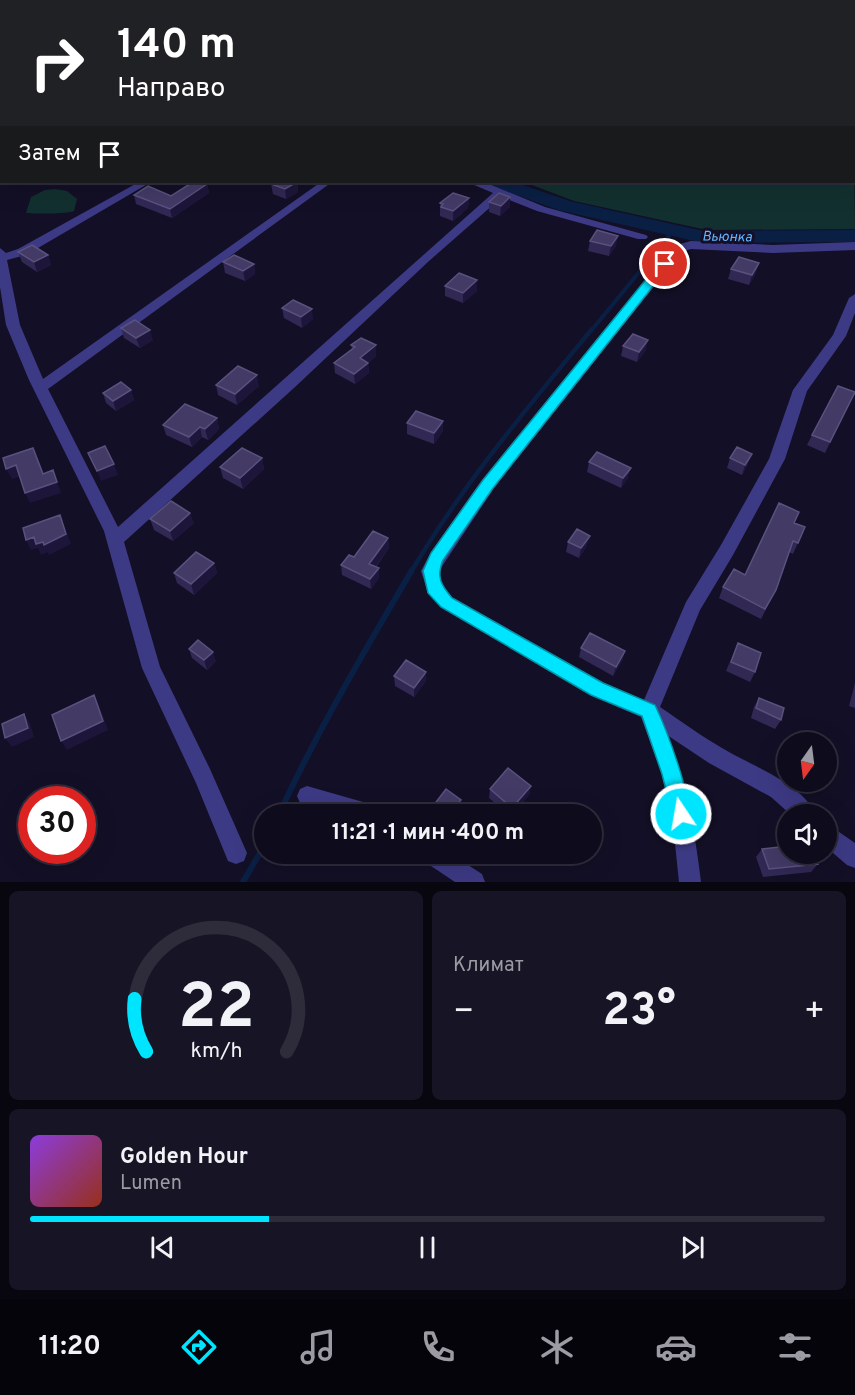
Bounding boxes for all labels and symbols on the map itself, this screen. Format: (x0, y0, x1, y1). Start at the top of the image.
water label: Вьюнка (702, 229, 753, 246)
pin (639, 238, 690, 289)
north arrow (777, 732, 837, 792)
position arrow (649, 782, 713, 846)
speed limit sign: 30 (18, 786, 96, 864)

